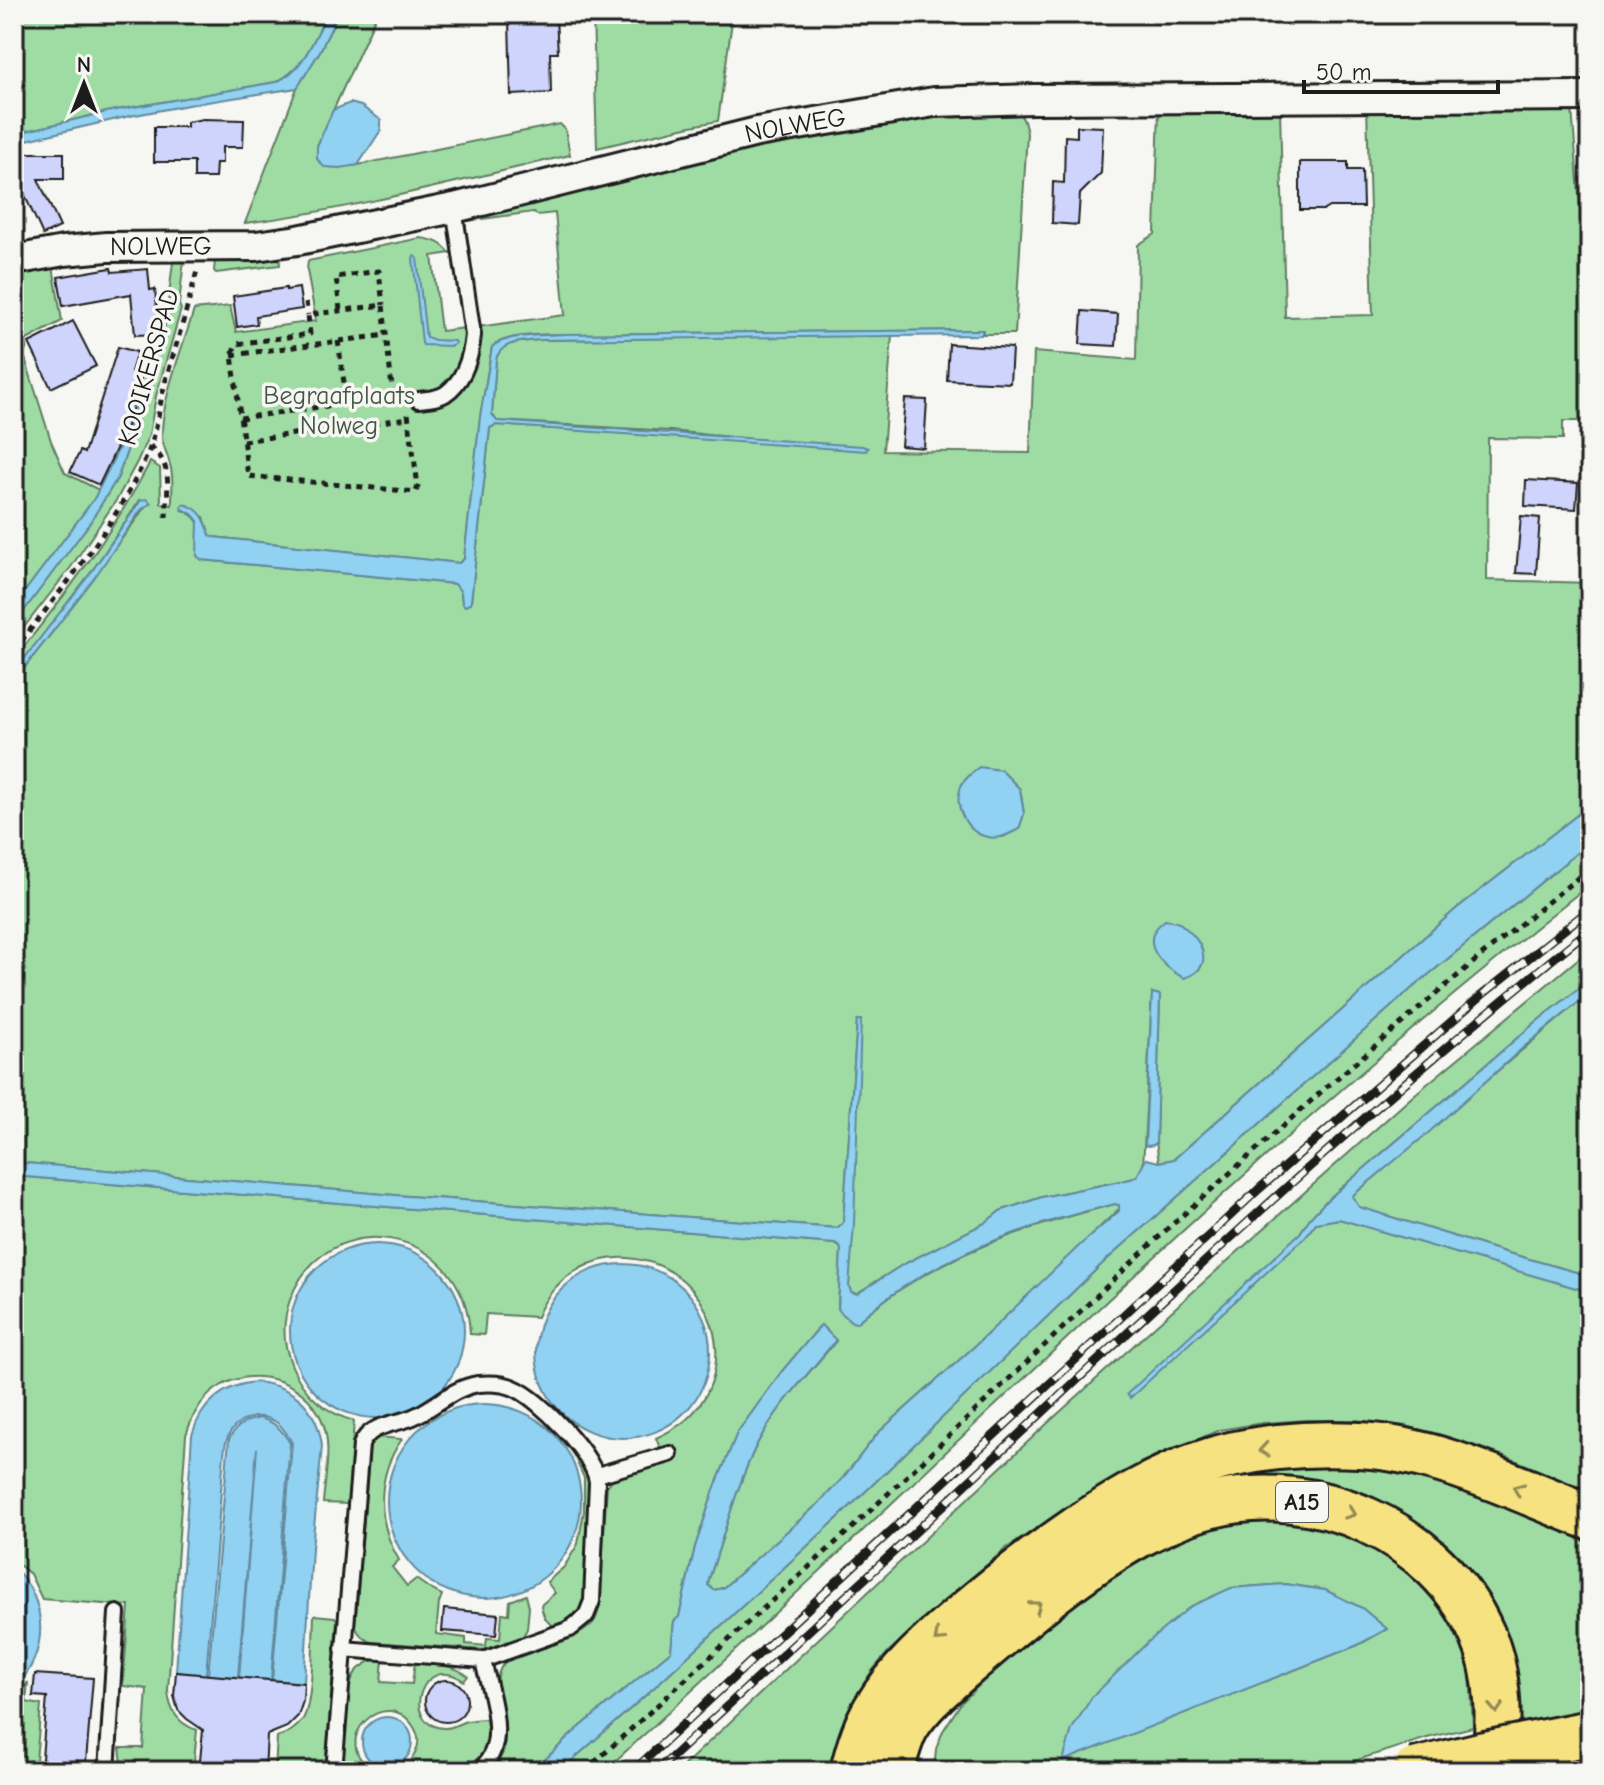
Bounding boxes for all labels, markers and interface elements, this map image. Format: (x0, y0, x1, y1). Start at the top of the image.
north arrow (44, 44, 124, 124)
scale bar (1304, 44, 1498, 94)
text: N (77, 52, 91, 78)
text: 50 m (1316, 58, 1372, 86)
street label: NOLWEG (742, 102, 848, 149)
street label: NOLWEG (110, 231, 212, 262)
street label: KOOIKERSPAD (112, 285, 186, 449)
park label: Begraafplaats Nolweg (263, 381, 415, 441)
one-way arrow (1258, 1441, 1271, 1458)
road number: A15 (1276, 1482, 1328, 1522)
one-way arrow (1511, 1482, 1526, 1498)
one-way arrow (1342, 1503, 1356, 1520)
one-way arrow (1027, 1601, 1042, 1615)
one-way arrow (933, 1628, 948, 1642)
one-way arrow (1488, 1702, 1505, 1715)

